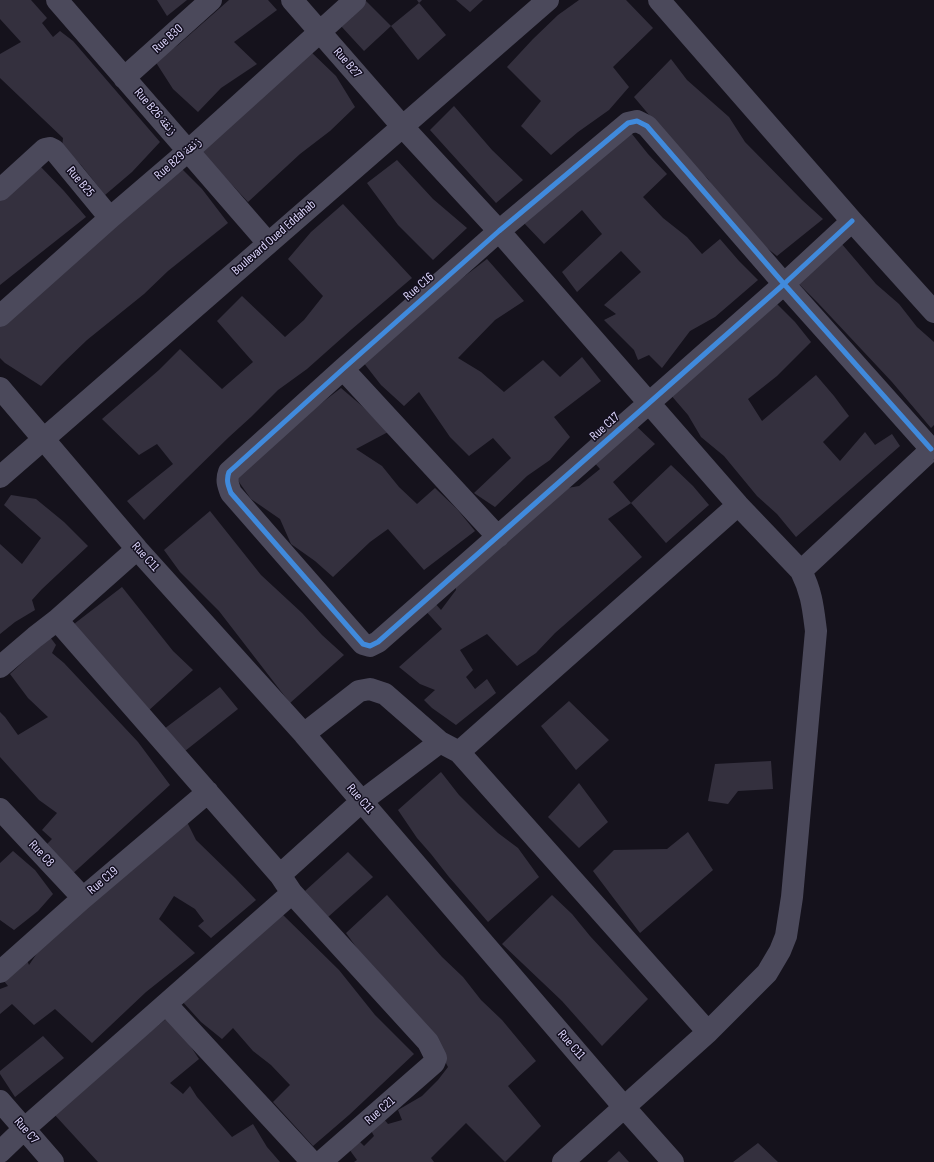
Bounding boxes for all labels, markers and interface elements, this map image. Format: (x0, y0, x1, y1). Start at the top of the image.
street label: Rue B30 (149, 21, 187, 57)
street label: Rue B27 (330, 45, 364, 81)
street label: Rue B26 زنقة (130, 85, 180, 139)
street label: Rue B29 زنقة (151, 134, 205, 184)
street label: Rue B25 (63, 164, 97, 200)
street label: Boulevard Oued Eddahab (229, 197, 319, 279)
street label: Rue C16 (401, 270, 437, 304)
street label: Rue C17 (587, 410, 623, 444)
street label: Rue C11 (128, 539, 162, 575)
street label: Rue C11 (343, 781, 377, 817)
street label: Rue C8 (25, 837, 57, 871)
street label: Rue C19 (84, 864, 122, 898)
street label: Rue C11 (554, 1027, 588, 1063)
street label: Rue C21 (362, 1094, 398, 1128)
street label: Rue C7 (10, 1114, 42, 1148)

